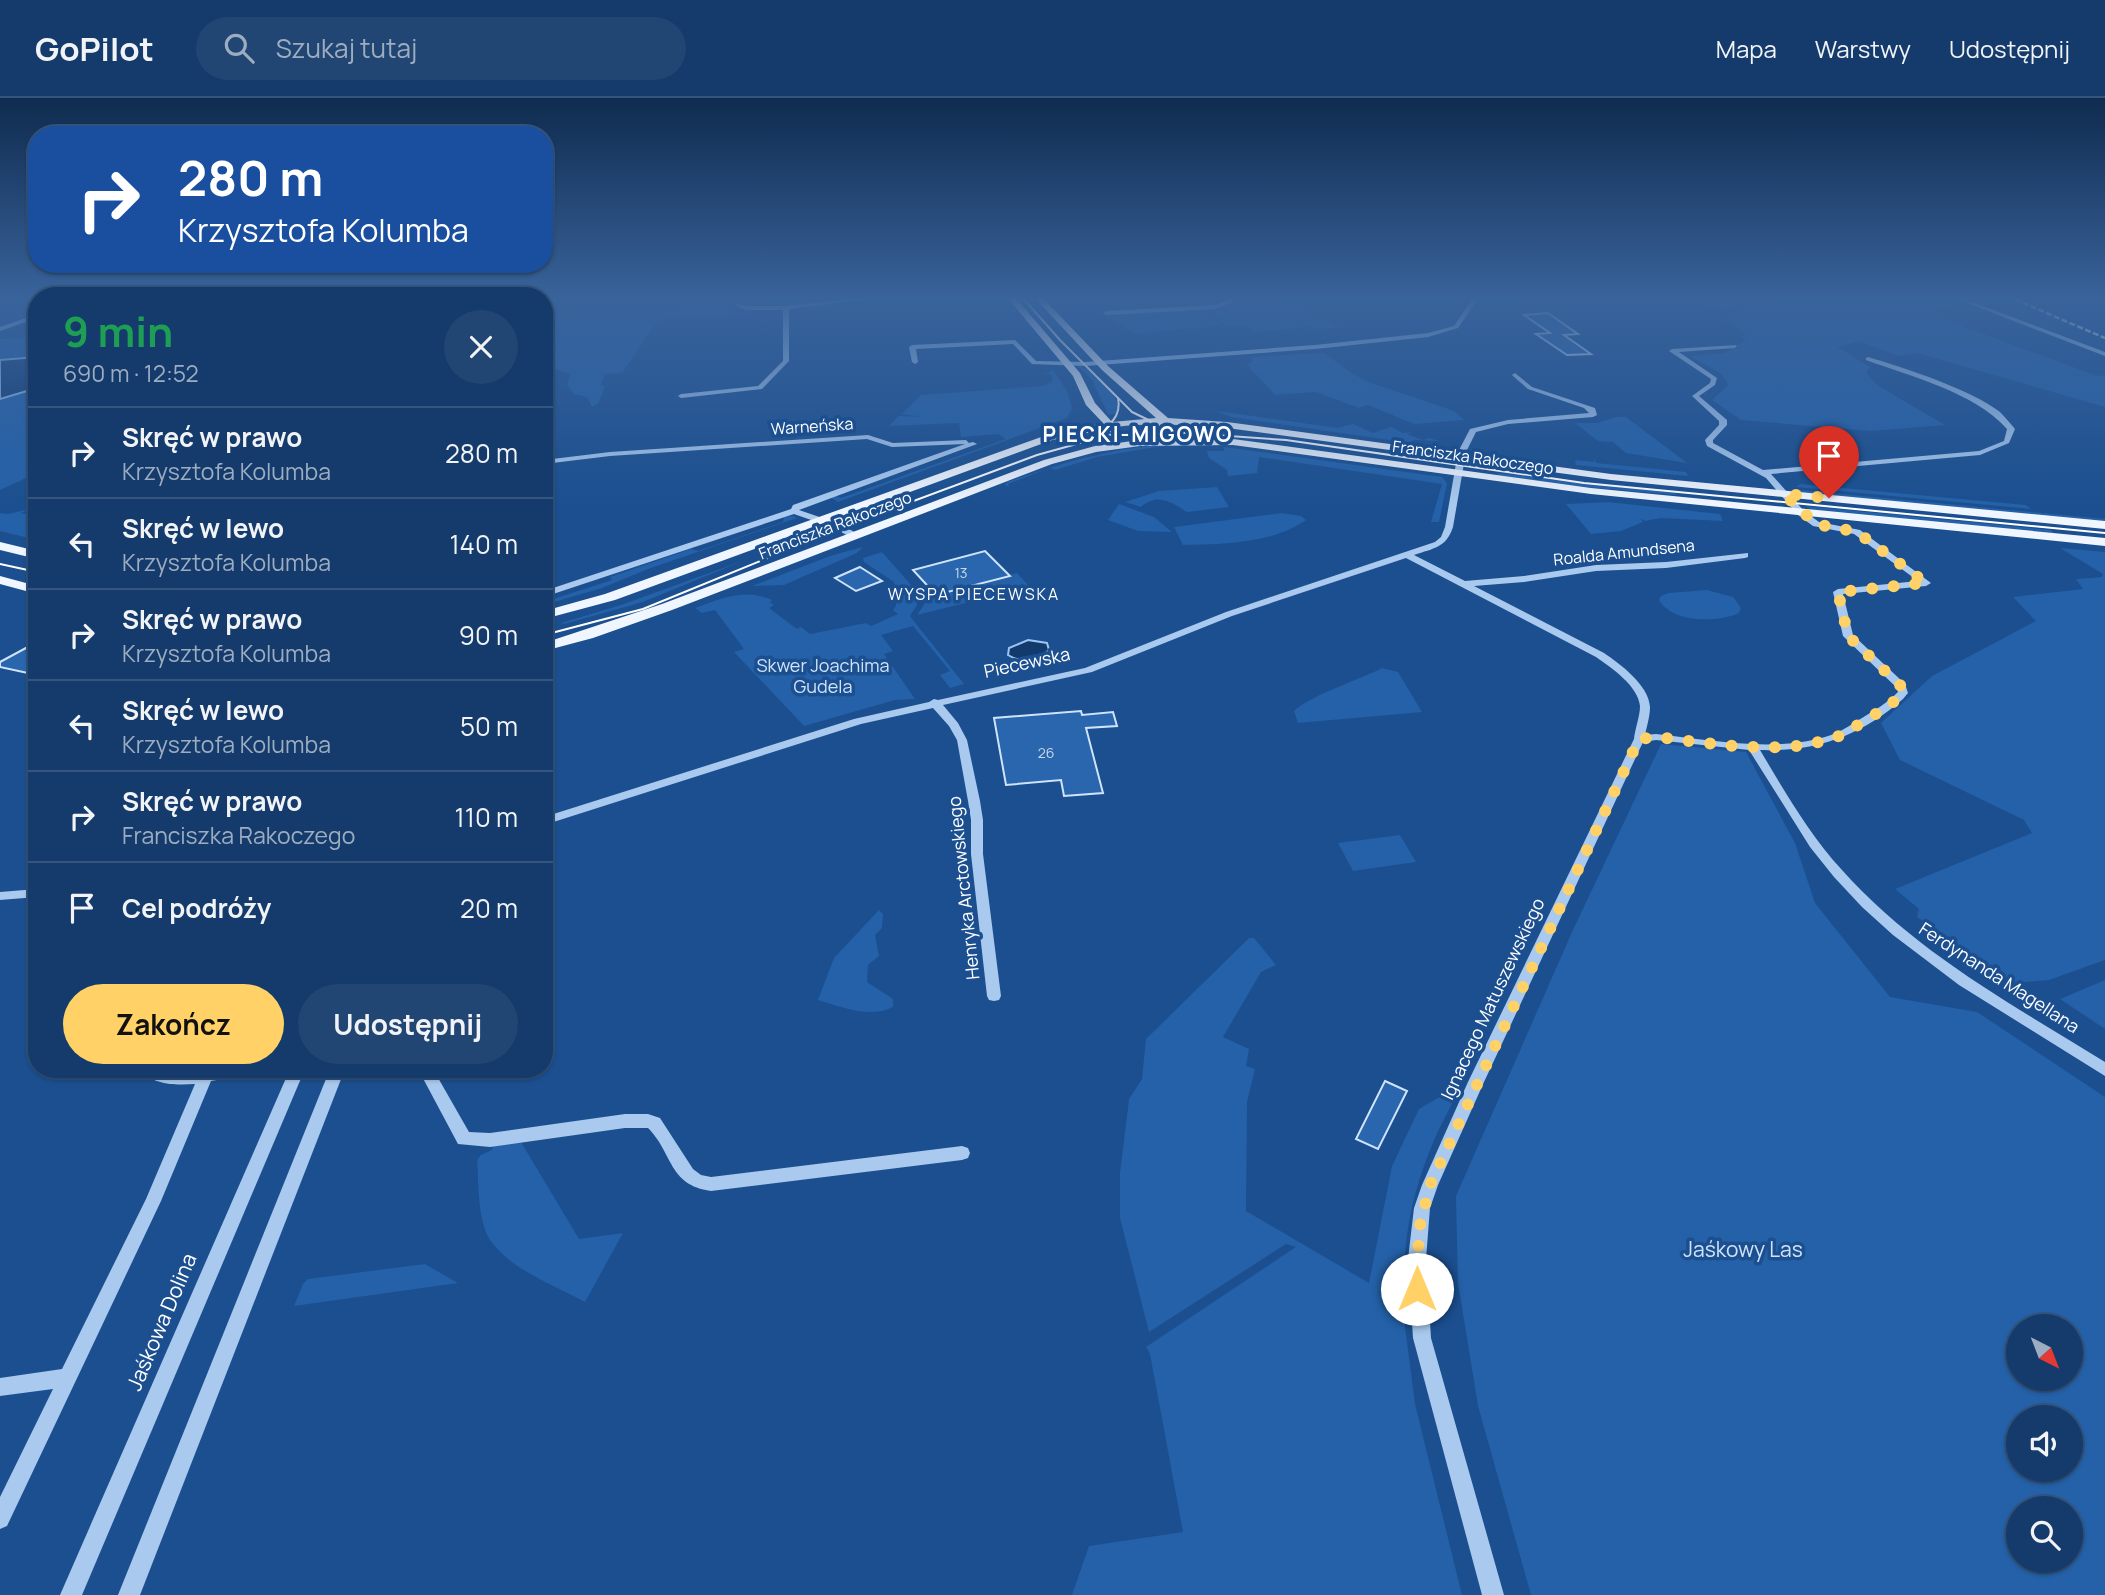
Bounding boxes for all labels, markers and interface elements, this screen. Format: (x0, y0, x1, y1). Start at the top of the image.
search box (196, 17, 686, 80)
text: GoPilot (35, 26, 154, 71)
icon: search (220, 29, 258, 67)
text: Szukaj tutaj (276, 30, 417, 66)
text: Mapa (1716, 32, 1777, 65)
text: Warstwy (1815, 32, 1911, 65)
text: Udostępnij (1949, 32, 2070, 65)
text: 280 m (178, 144, 323, 211)
icon: right (63, 154, 154, 245)
text: Krzysztofa Kolumba (178, 208, 469, 252)
text: 9 min (63, 302, 173, 360)
button: close (444, 310, 518, 384)
text: 690 m · 12:52 (63, 357, 199, 389)
street label: Warneńska (770, 412, 854, 440)
text: Skręć w prawo (122, 419, 302, 455)
district label: PIECKI-MIGOWO (1043, 420, 1234, 448)
pin (1799, 426, 1859, 498)
icon: right (63, 434, 101, 472)
text: 280 m (445, 435, 518, 471)
street label: Franciszka Rakoczego (1391, 435, 1555, 479)
icon: arrive (1810, 437, 1848, 475)
text: Krzysztofa Kolumba (122, 455, 331, 487)
street label: Franciszka Rakoczego (755, 486, 915, 564)
text: Skręć w lewo (122, 510, 284, 546)
icon: left (63, 525, 101, 563)
text: 140 m (449, 526, 518, 562)
street label: Roalda Amundsena (1552, 534, 1696, 570)
text: Krzysztofa Kolumba (122, 546, 331, 578)
house number: 13 (954, 563, 968, 582)
district label: WYSPA PIECEWSKA (888, 583, 1060, 605)
text: Skręć w prawo (122, 601, 302, 637)
icon: right (63, 616, 101, 654)
text: 90 m (459, 617, 518, 653)
text: Krzysztofa Kolumba (122, 637, 331, 669)
street label: Piecewska (982, 641, 1072, 683)
park label: Skwer Joachima Gudela (756, 653, 890, 698)
text: Skręć w lewo (122, 692, 284, 728)
icon: left (63, 707, 101, 745)
text: 50 m (460, 708, 518, 744)
text: Krzysztofa Kolumba (122, 728, 331, 760)
house number: 26 (1038, 743, 1054, 762)
text: Skręć w prawo (122, 783, 302, 819)
street label: Henryka Arctowskiego (941, 795, 985, 981)
icon: right (63, 798, 101, 836)
text: 110 m (455, 799, 518, 835)
text: Franciszka Rakoczego (122, 819, 355, 851)
icon: arrive (63, 889, 101, 927)
text: Cel podróży (122, 890, 271, 926)
text: 20 m (460, 890, 518, 926)
street label: Ignacego Matuszewskiego (1435, 894, 1549, 1103)
street label: Ferdynanda Magellana (1915, 916, 2084, 1038)
button: Zakończ (63, 984, 284, 1064)
button: Udostępnij (298, 984, 518, 1064)
park label: Jaśkowy Las (1683, 1235, 1803, 1263)
street label: Jaśkowa Dolina (120, 1249, 203, 1394)
position arrow (1380, 1252, 1454, 1326)
north arrow (2006, 1314, 2082, 1391)
map controls (2006, 1314, 2083, 1573)
button: sound (2006, 1405, 2083, 1482)
button: search (2006, 1496, 2083, 1573)

